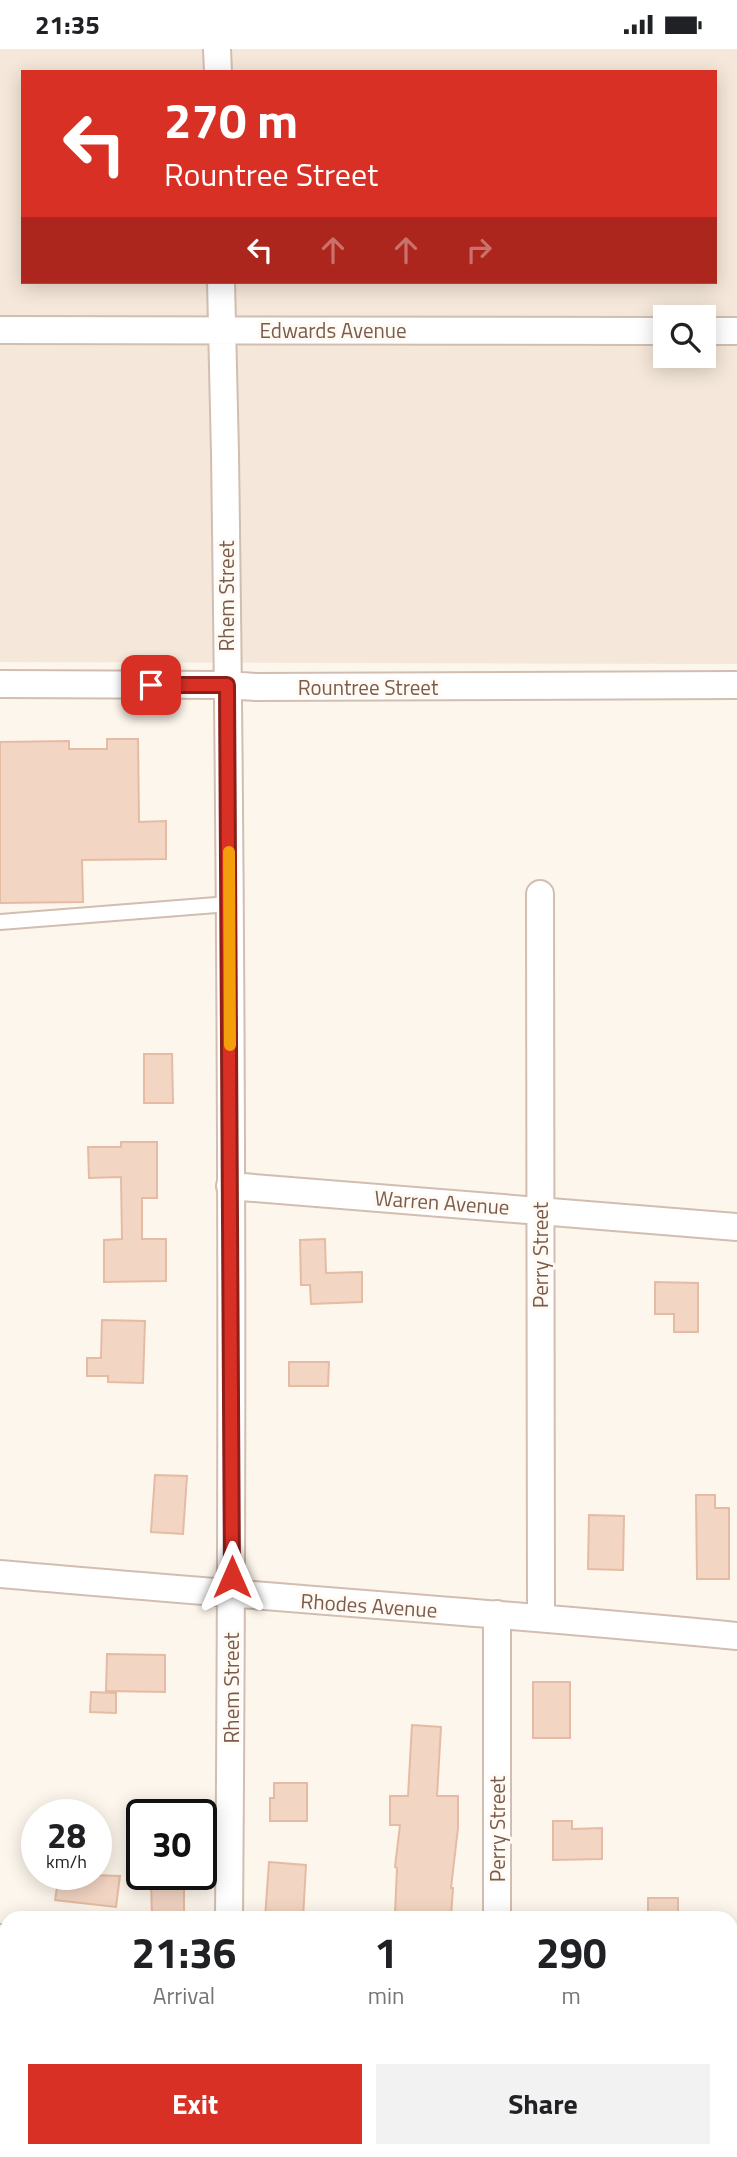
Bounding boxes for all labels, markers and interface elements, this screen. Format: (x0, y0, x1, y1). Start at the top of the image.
text: 21:35 (35, 5, 100, 44)
text: 270 m (164, 82, 298, 157)
icon: left (49, 98, 140, 189)
text: Rountree Street (164, 150, 378, 198)
icon: left (241, 231, 279, 269)
icon: ahead (314, 231, 352, 269)
icon: ahead (387, 231, 425, 269)
icon: right (460, 231, 498, 269)
map controls (653, 305, 716, 368)
button: search (653, 305, 716, 368)
street label: Edwards Avenue (259, 314, 407, 346)
street label: Rhem Street (210, 540, 242, 652)
pin (121, 655, 181, 715)
icon: arrive (132, 666, 170, 704)
street label: Rountree Street (298, 671, 439, 703)
street label: Warren Avenue (373, 1181, 511, 1223)
street label: Perry Street (524, 1201, 556, 1308)
position arrow (195, 1540, 269, 1614)
street label: Rhodes Avenue (300, 1584, 438, 1626)
street label: Rhem Street (215, 1632, 247, 1744)
street label: Perry Street (481, 1775, 513, 1882)
speed limit sign: 30 (126, 1799, 217, 1890)
text: 28 (47, 1808, 86, 1862)
text: km/h (46, 1848, 87, 1875)
text: 21:36 (131, 1920, 236, 1984)
text: 1 (374, 1920, 398, 1984)
text: 290 (536, 1920, 606, 1984)
text: Arrival (153, 1978, 215, 2013)
text: min (368, 1978, 404, 2013)
text: m (562, 1978, 581, 2013)
button: Exit (28, 2064, 362, 2144)
button: Share (376, 2064, 710, 2144)

